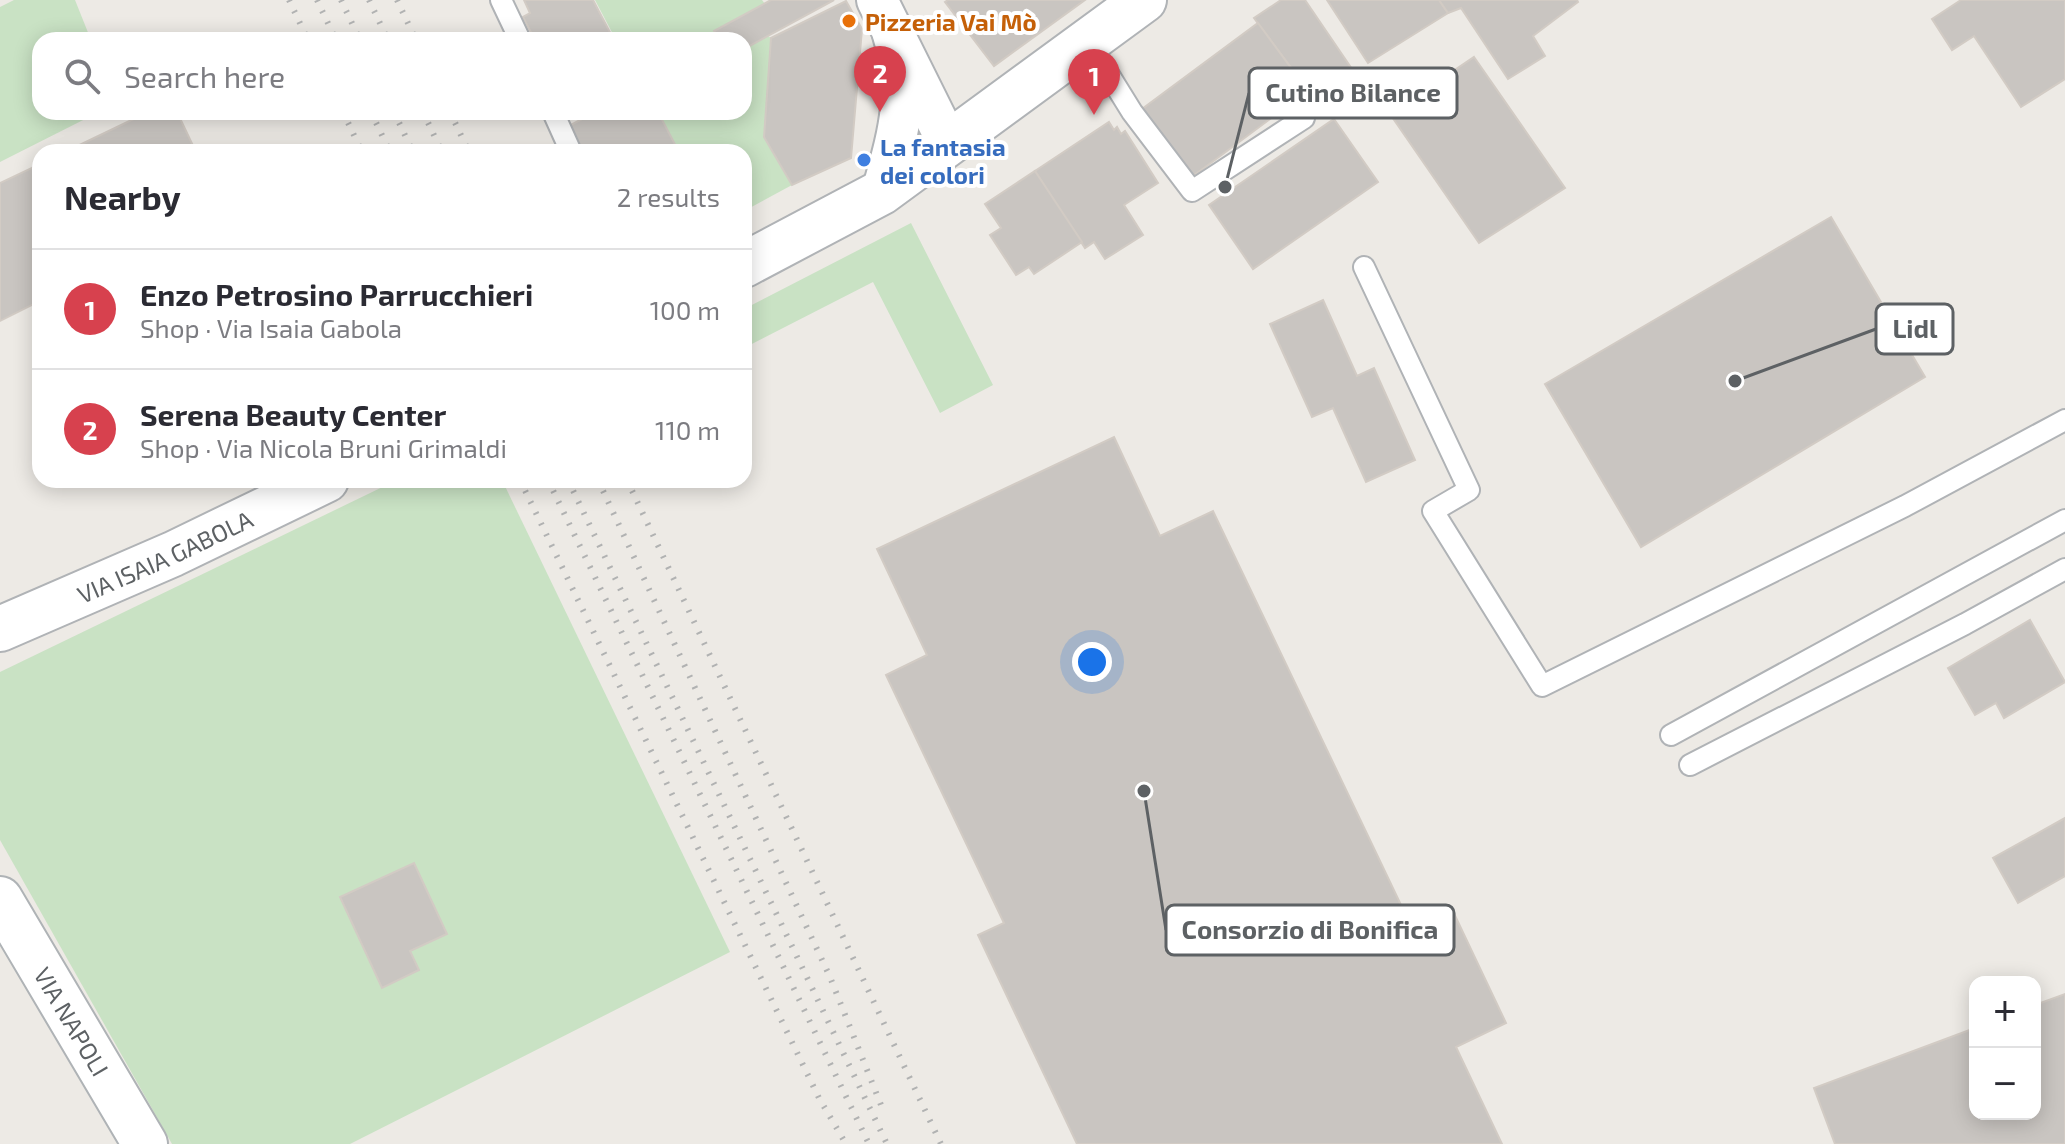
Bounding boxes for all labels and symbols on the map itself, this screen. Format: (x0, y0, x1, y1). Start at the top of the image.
place label: Pizzeria Vai Mò (865, 7, 1037, 36)
marker: Pizzeria Vai Mò (840, 12, 858, 30)
pin: 2 (854, 46, 906, 112)
pin: 1 (1068, 49, 1120, 115)
callout: Cutino Bilance (1249, 68, 1457, 118)
text: Cutino Bilance (1265, 76, 1441, 107)
place label: La fantasia dei colori (880, 132, 1006, 189)
marker: La fantasia dei colori (855, 151, 873, 169)
callout: Lidl (1876, 304, 1953, 354)
text: Lidl (1892, 312, 1938, 343)
street label: VIA ISAIA GABOLA (72, 503, 257, 608)
your location (1072, 642, 1112, 682)
callout: Consorzio di Bonifica (1166, 905, 1454, 955)
text: Consorzio di Bonifica (1182, 913, 1438, 944)
street label: VIA NAPOLI (29, 962, 116, 1081)

